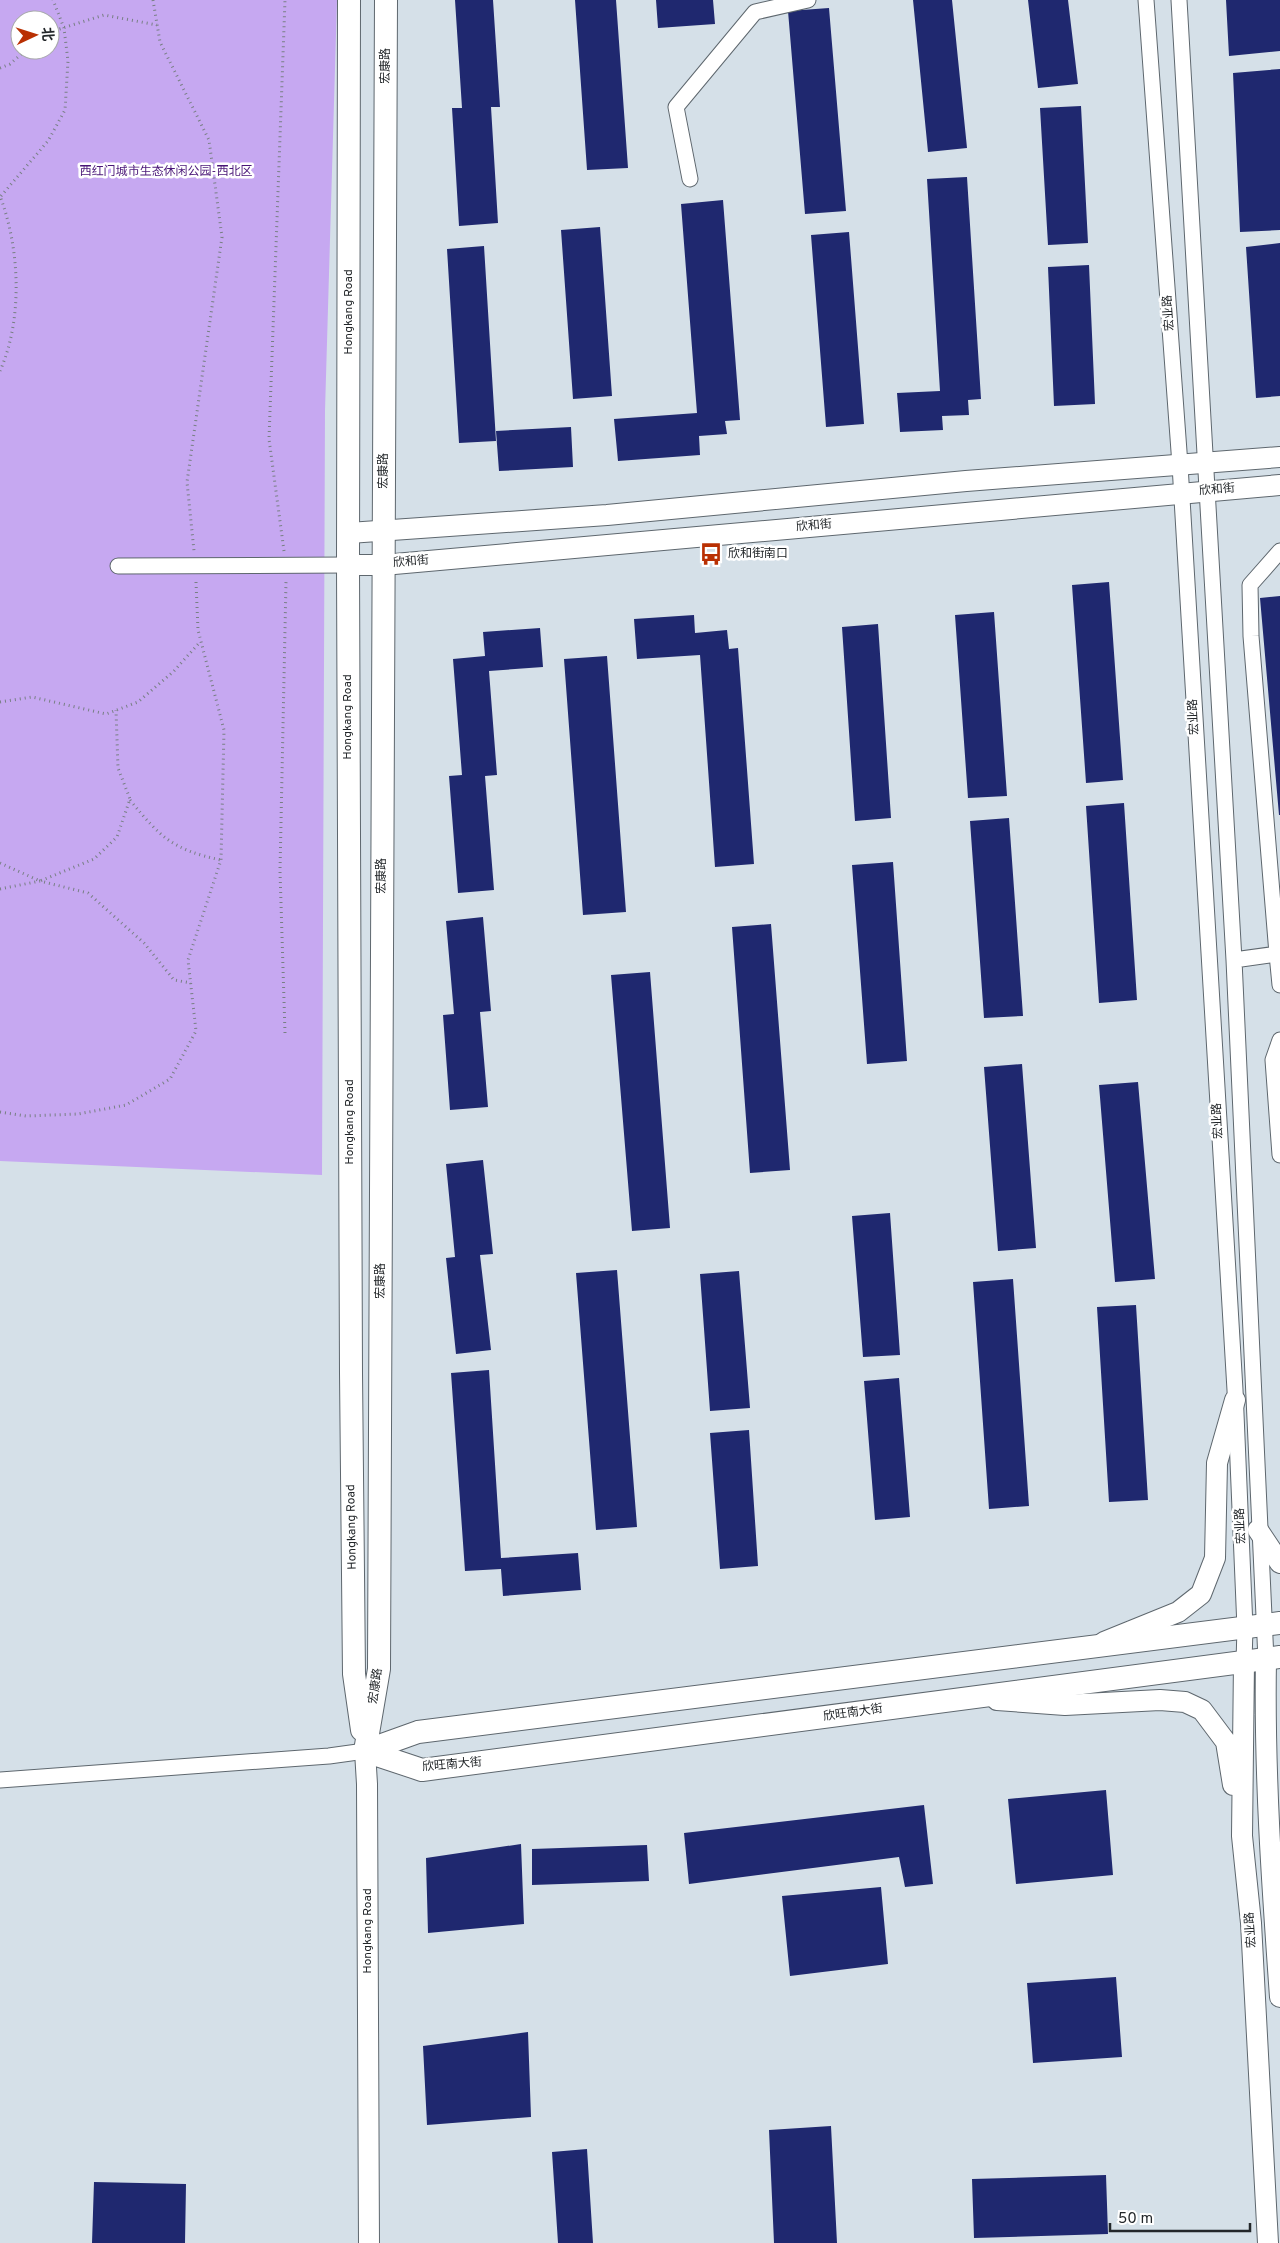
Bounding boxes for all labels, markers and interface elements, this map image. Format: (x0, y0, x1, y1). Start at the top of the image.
north arrow (10, 10, 60, 60)
text: 北 (38, 27, 55, 42)
street label: 宏康路 (378, 48, 394, 84)
park label: 西红门城市生态休闲公园-西北区 (80, 164, 252, 180)
street label: Hongkang Road (341, 269, 357, 355)
street label: 宏业路 (1160, 294, 1178, 332)
street label: 宏康路 (376, 453, 392, 489)
street label: 欣和街 (1198, 480, 1236, 500)
street label: 欣和街 (795, 516, 833, 536)
bus stop icon: 欣和街南口 (698, 541, 724, 567)
place label: 欣和街南口 (728, 546, 788, 562)
street label: 欣和街 (392, 552, 430, 572)
street label: Hongkang Road (340, 674, 356, 760)
street label: 宏业路 (1185, 699, 1203, 735)
street label: 宏康路 (374, 858, 390, 894)
street label: Hongkang Road (342, 1079, 358, 1165)
street label: 宏业路 (1209, 1103, 1227, 1139)
street label: 宏康路 (373, 1263, 389, 1299)
street label: Hongkang Road (343, 1484, 361, 1570)
street label: 宏业路 (1232, 1508, 1250, 1544)
street label: 宏康路 (366, 1667, 386, 1705)
street label: 欣旺南大街 (822, 1701, 884, 1725)
street label: 欣旺南大街 (421, 1754, 483, 1776)
street label: Hongkang Road (360, 1888, 376, 1974)
street label: 宏业路 (1242, 1911, 1260, 1949)
scale bar (1110, 2200, 1250, 2232)
text: 50 m (1118, 2210, 1153, 2229)

